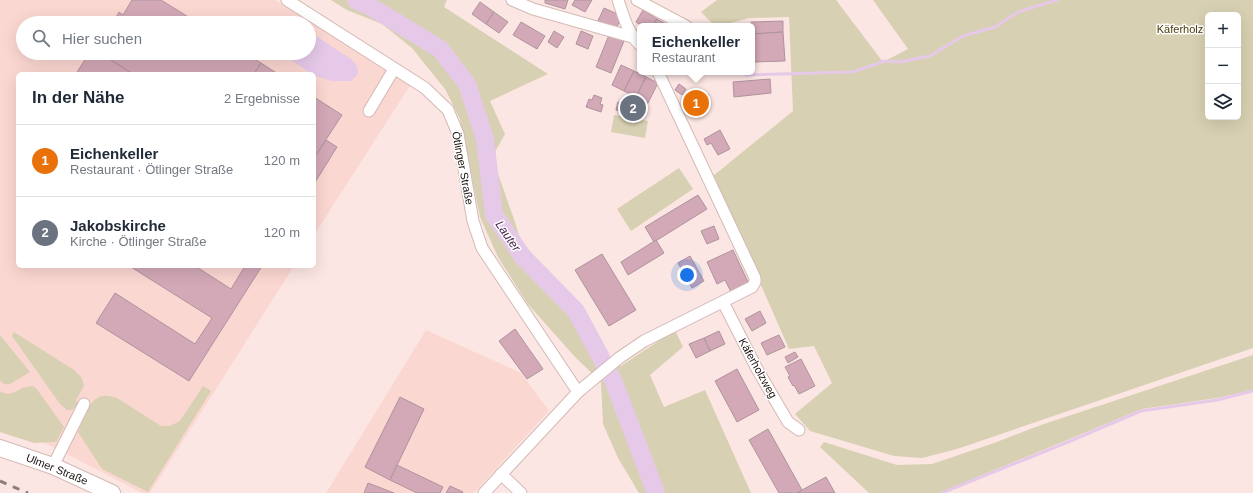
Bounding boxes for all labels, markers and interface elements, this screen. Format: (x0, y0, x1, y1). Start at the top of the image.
map controls (1205, 12, 1241, 120)
button: + (1205, 12, 1241, 48)
search box (16, 16, 316, 60)
popup (637, 23, 755, 75)
park label: Käferholz (1157, 23, 1203, 35)
icon: search (30, 27, 52, 49)
text: Hier suchen (62, 30, 142, 47)
text: Eichenkeller (652, 33, 740, 50)
button: − (1205, 48, 1241, 84)
text: Restaurant (652, 50, 715, 65)
button: layers (1205, 84, 1241, 120)
text: In der Nähe (32, 88, 125, 107)
pin: 1 (683, 88, 709, 118)
text: 2 Ergebnisse (224, 91, 300, 106)
pin: 2 (620, 93, 646, 123)
street label: Ötlinger Straße (450, 130, 476, 206)
text: Eichenkeller (70, 145, 158, 162)
text: 1 (41, 153, 49, 168)
text: 120 m (264, 153, 300, 168)
text: Restaurant · Ötlinger Straße (70, 162, 233, 177)
text: Jakobskirche (70, 217, 166, 234)
water label: Lauter (493, 218, 524, 255)
text: 2 (41, 225, 49, 240)
text: 120 m (264, 225, 300, 240)
text: Kirche · Ötlinger Straße (70, 234, 207, 249)
your location (677, 265, 697, 285)
street label: Käferholzweg (737, 336, 779, 400)
street label: Ulmer Straße (24, 451, 90, 487)

